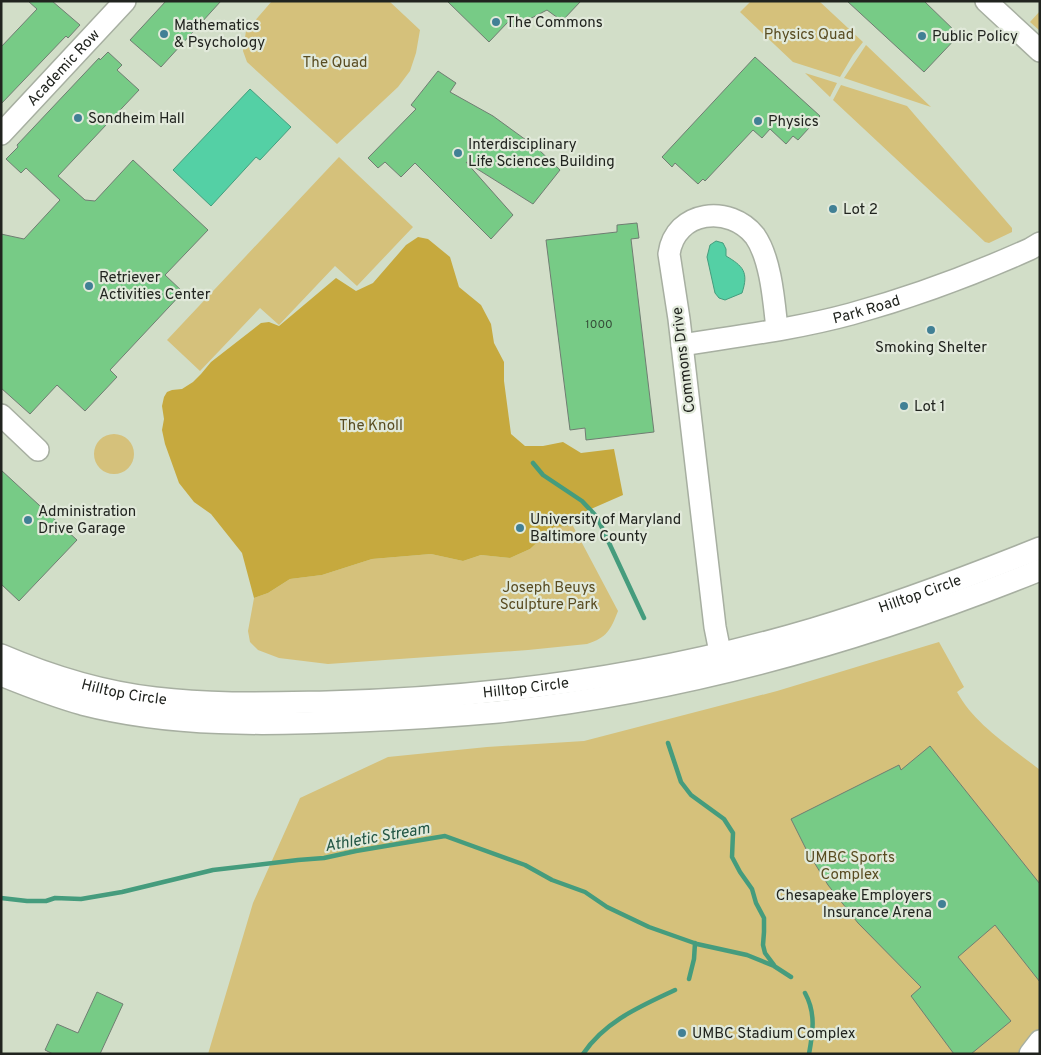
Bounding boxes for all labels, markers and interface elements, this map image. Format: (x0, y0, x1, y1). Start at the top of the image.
place label: The Commons (506, 14, 603, 33)
marker: The Commons (490, 16, 502, 28)
place label: Mathematics & Psychology (174, 17, 265, 53)
street label: Academic Row (24, 26, 105, 111)
park label: Physics Quad (764, 26, 854, 45)
marker: Mathematics & Psychology (158, 28, 170, 40)
place label: Public Policy (932, 28, 1018, 47)
marker: Public Policy (916, 30, 928, 42)
park label: The Quad (302, 54, 368, 73)
place label: Sondheim Hall (88, 110, 185, 129)
marker: Sondheim Hall (72, 112, 84, 124)
place label: Physics (768, 113, 819, 132)
marker: Physics (752, 115, 764, 127)
place label: Interdisciplinary Life Sciences Building (468, 136, 615, 172)
marker: Interdisciplinary Life Sciences Building (452, 147, 464, 159)
place label: Lot 2 (843, 201, 878, 220)
marker: Lot 2 (827, 203, 839, 215)
place label: Retriever Activities Center (99, 269, 211, 305)
marker: Retriever Activities Center (83, 280, 95, 292)
street label: Park Road (831, 292, 903, 329)
street label: Commons Drive (669, 306, 700, 414)
house number: 1000 (585, 317, 613, 333)
marker: Smoking Shelter (925, 324, 937, 336)
place label: Smoking Shelter (875, 339, 987, 358)
place label: Lot 1 (914, 398, 945, 417)
marker: Lot 1 (898, 400, 910, 412)
park label: The Knoll (339, 417, 403, 436)
place label: Administration Drive Garage (38, 503, 136, 539)
place label: University of Maryland Baltimore County (530, 511, 681, 547)
marker: Administration Drive Garage (22, 514, 34, 526)
marker: University of Maryland Baltimore County (514, 522, 526, 534)
street label: Hilltop Circle (876, 571, 964, 618)
park label: Joseph Beuys Sculpture Park (500, 579, 598, 615)
street label: Hilltop Circle (482, 674, 570, 703)
street label: Hilltop Circle (79, 676, 168, 710)
water label: Athletic Stream (323, 819, 431, 857)
park label: UMBC Sports Complex (805, 849, 895, 885)
place label: Chesapeake Employers Insurance Arena (776, 887, 932, 923)
marker: Chesapeake Employers Insurance Arena (936, 898, 948, 910)
place label: UMBC Stadium Complex (692, 1025, 856, 1044)
marker: UMBC Stadium Complex (676, 1027, 688, 1039)

